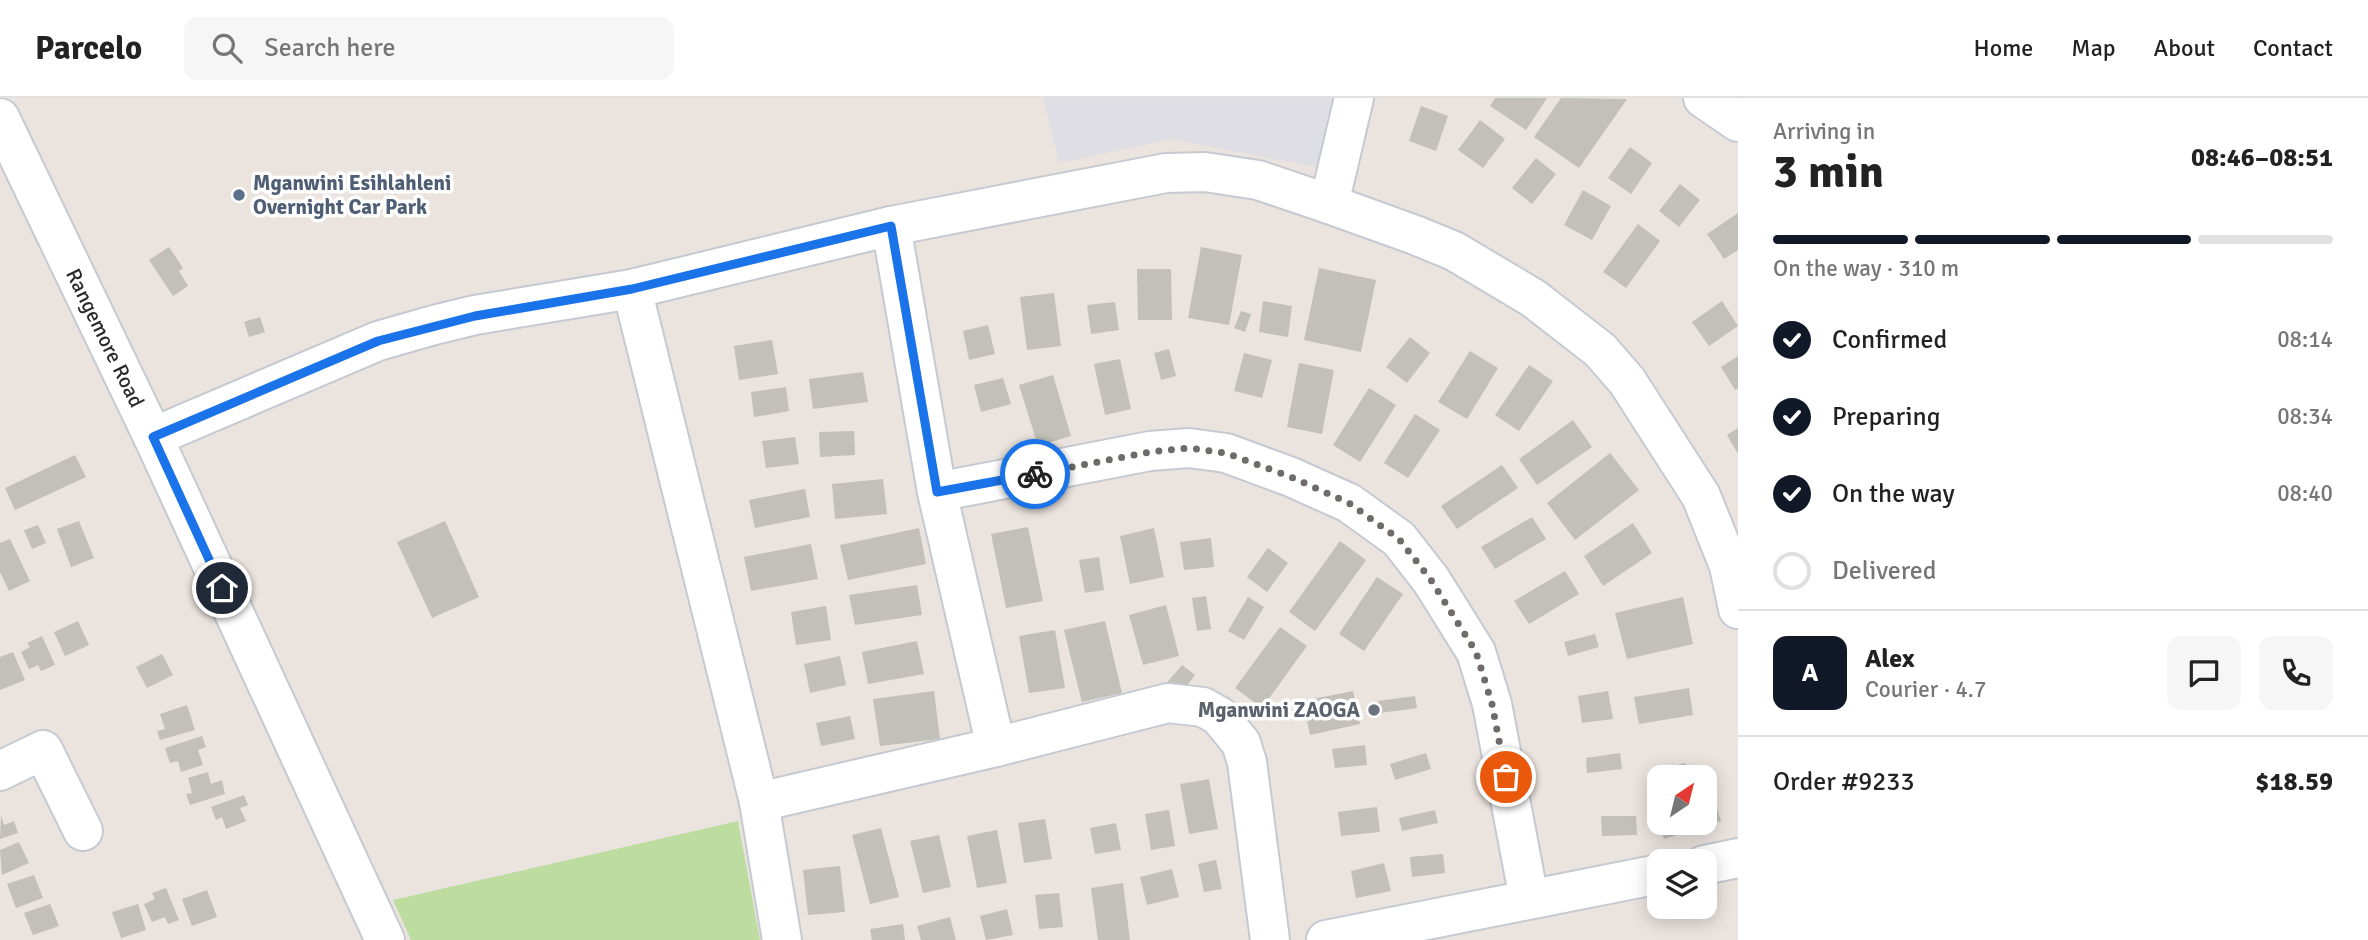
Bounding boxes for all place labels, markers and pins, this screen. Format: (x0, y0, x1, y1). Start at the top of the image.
place label: Mganwini Esihlahleni Overnight Car Park (253, 170, 451, 220)
marker: Mganwini Esihlahleni Overnight Car Park (231, 187, 247, 203)
pin (192, 558, 252, 618)
place label: Mganwini ZAOGA (1198, 697, 1361, 723)
marker: Mganwini ZAOGA (1366, 702, 1382, 718)
pin (1476, 747, 1536, 807)

